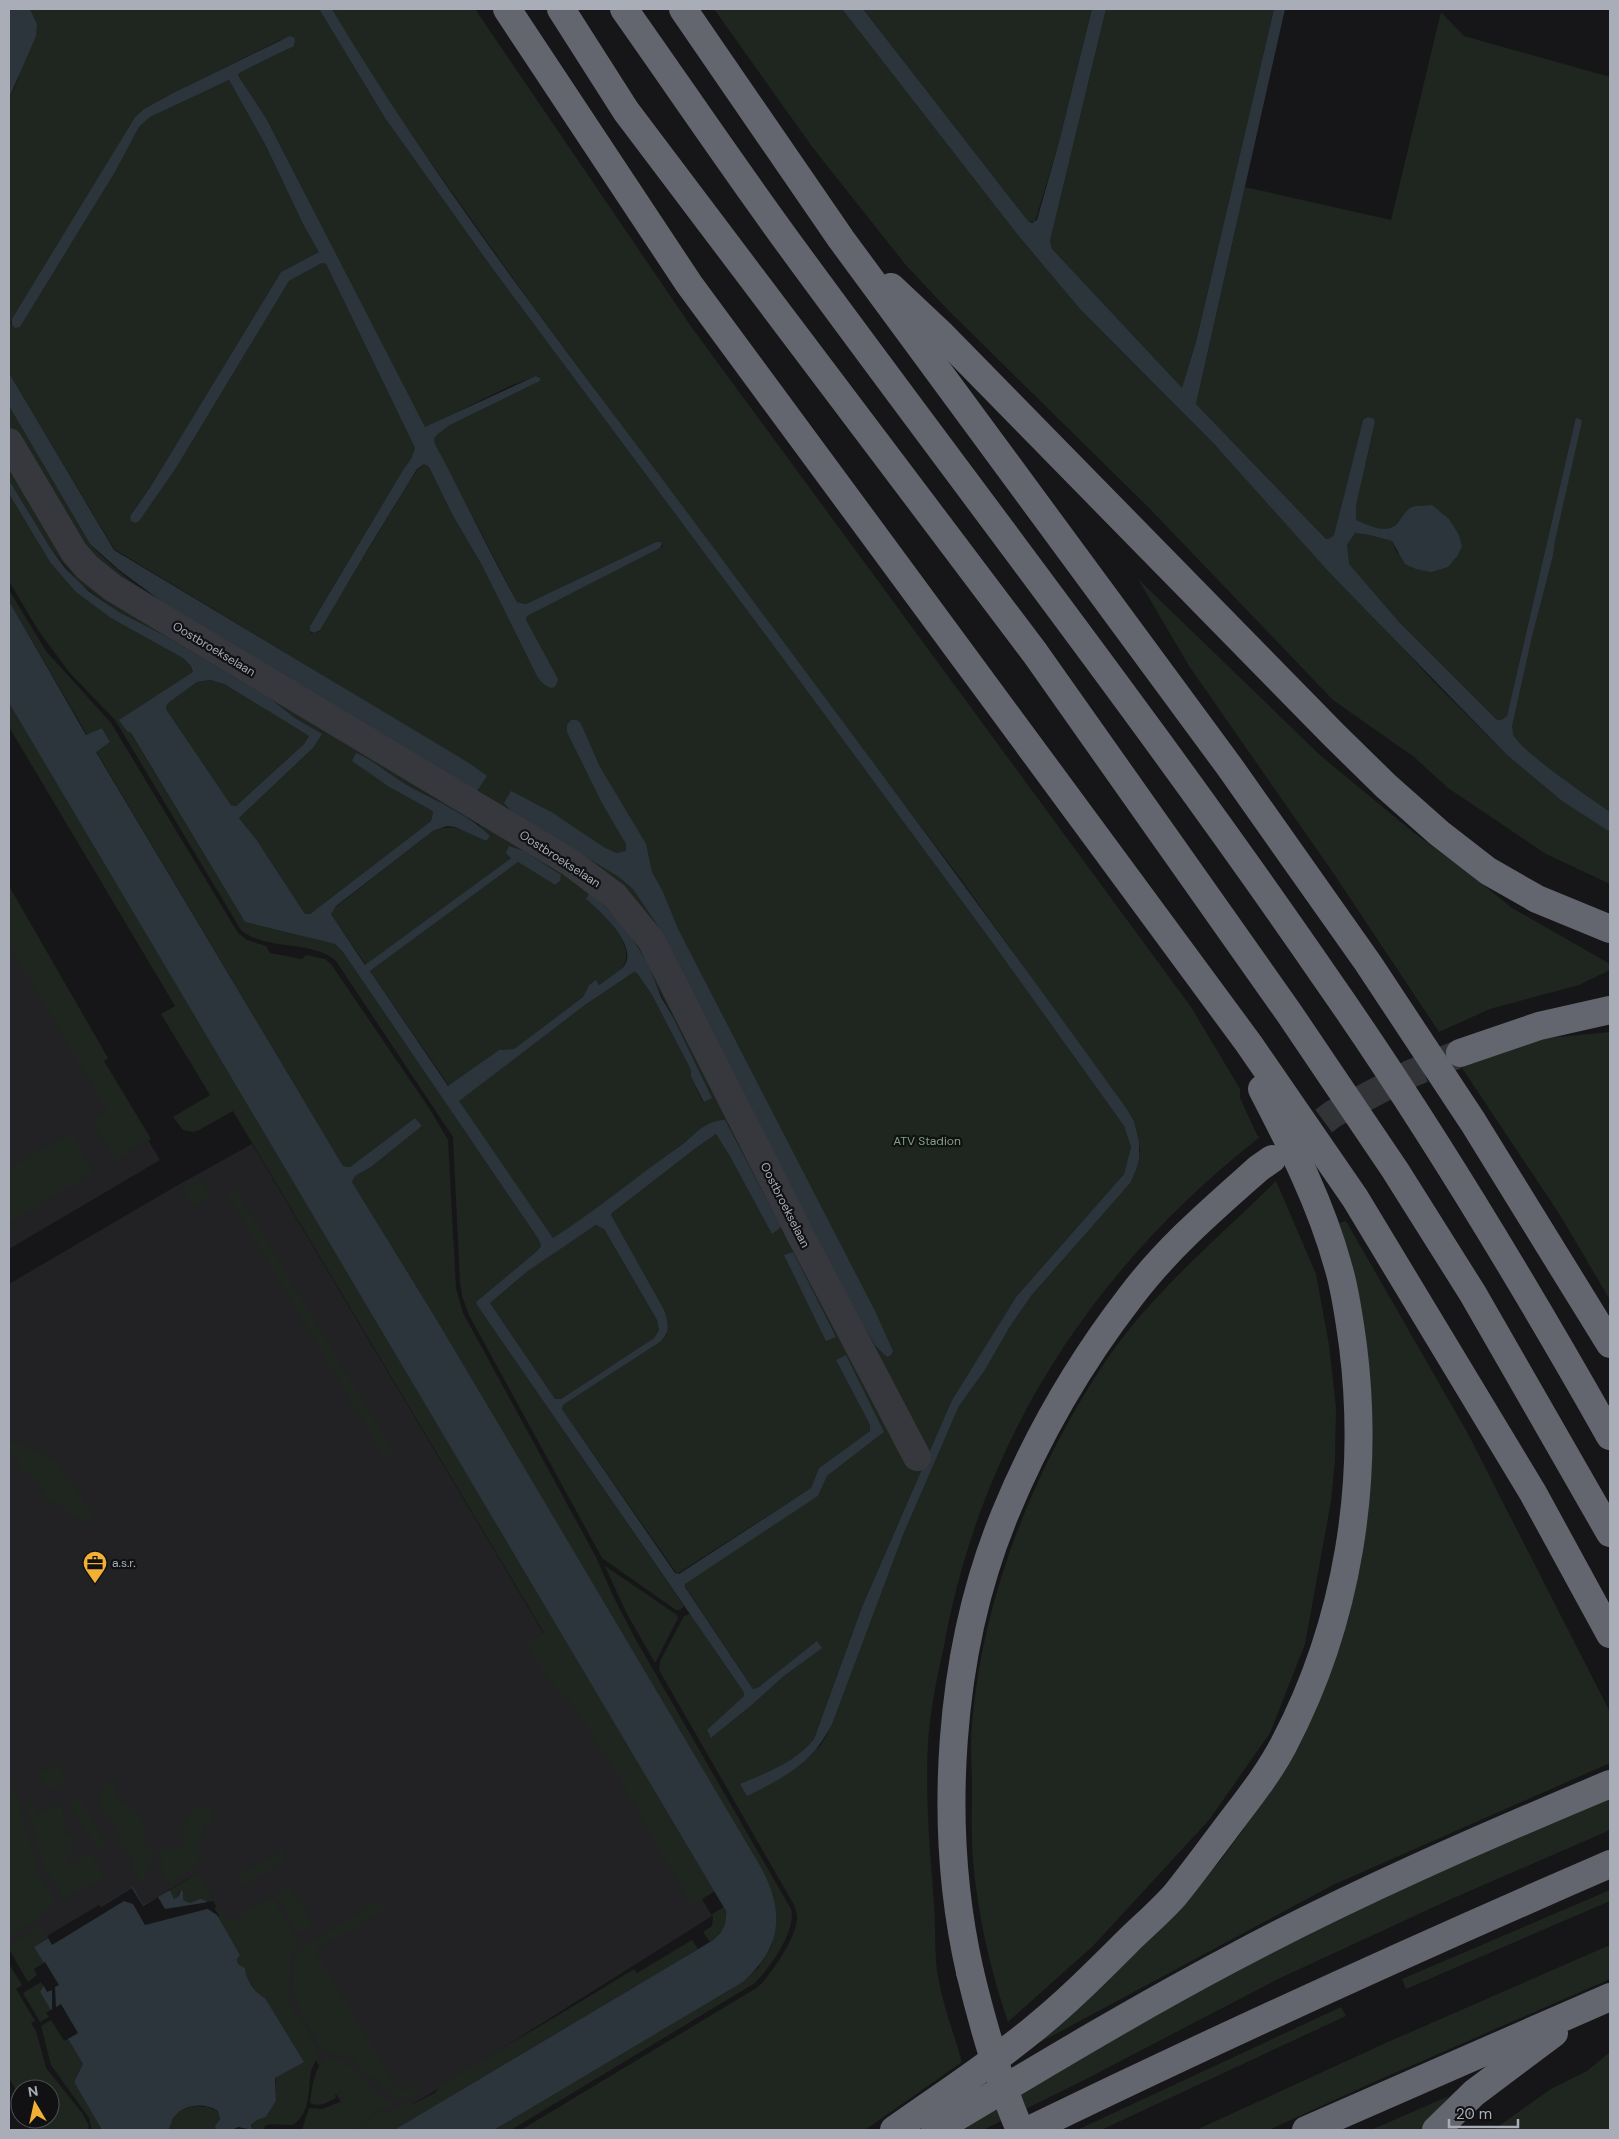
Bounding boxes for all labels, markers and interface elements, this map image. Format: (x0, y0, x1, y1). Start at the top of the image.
street label: Oostbroekselaan (170, 618, 258, 680)
street label: Oostbroekselaan (516, 827, 604, 891)
park label: ATV Stadion (893, 1133, 961, 1149)
street label: Oostbroekselaan (757, 1160, 813, 1250)
office icon: a.s.r. (82, 1550, 108, 1584)
place label: a.s.r. (112, 1555, 136, 1571)
north arrow (10, 2079, 60, 2129)
text: N (27, 2081, 39, 2101)
scale bar (1449, 2096, 1518, 2128)
text: 20 m (1456, 2104, 1492, 2124)

